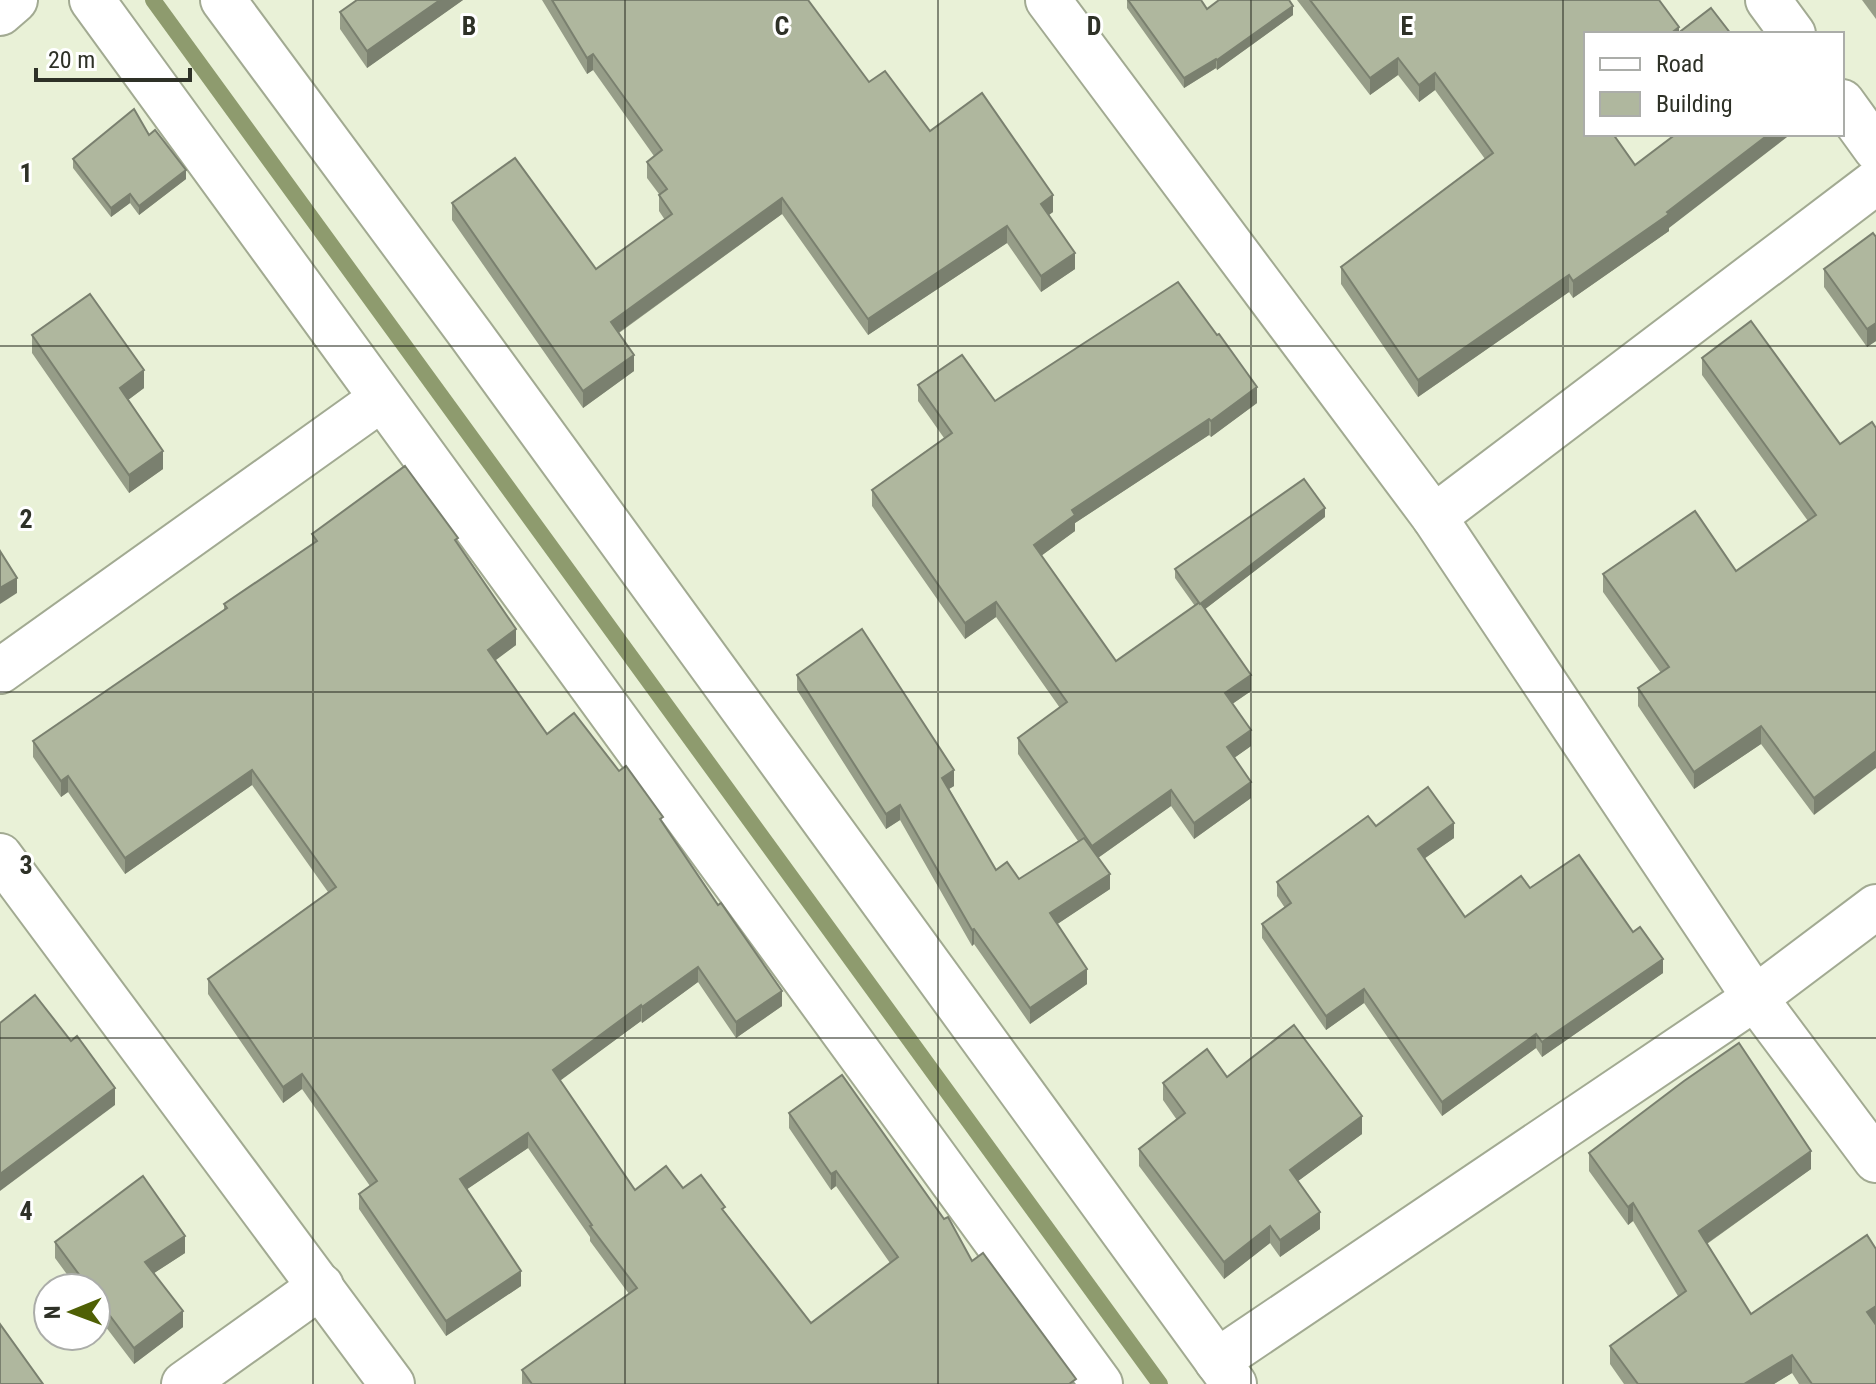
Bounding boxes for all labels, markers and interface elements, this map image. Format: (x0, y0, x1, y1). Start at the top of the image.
text: B (462, 11, 476, 41)
text: C (775, 11, 790, 41)
text: D (1087, 11, 1101, 41)
text: E (1401, 11, 1414, 41)
scale bar (36, 32, 190, 82)
legend (1584, 32, 1844, 136)
text: 20 m (48, 46, 95, 74)
text: Road (1656, 50, 1704, 78)
text: Building (1656, 90, 1733, 118)
text: 1 (19, 158, 33, 188)
text: 2 (19, 504, 33, 534)
text: 3 (19, 850, 33, 880)
text: 4 (19, 1196, 33, 1226)
north arrow (32, 1272, 112, 1352)
text: N (40, 1305, 65, 1319)

